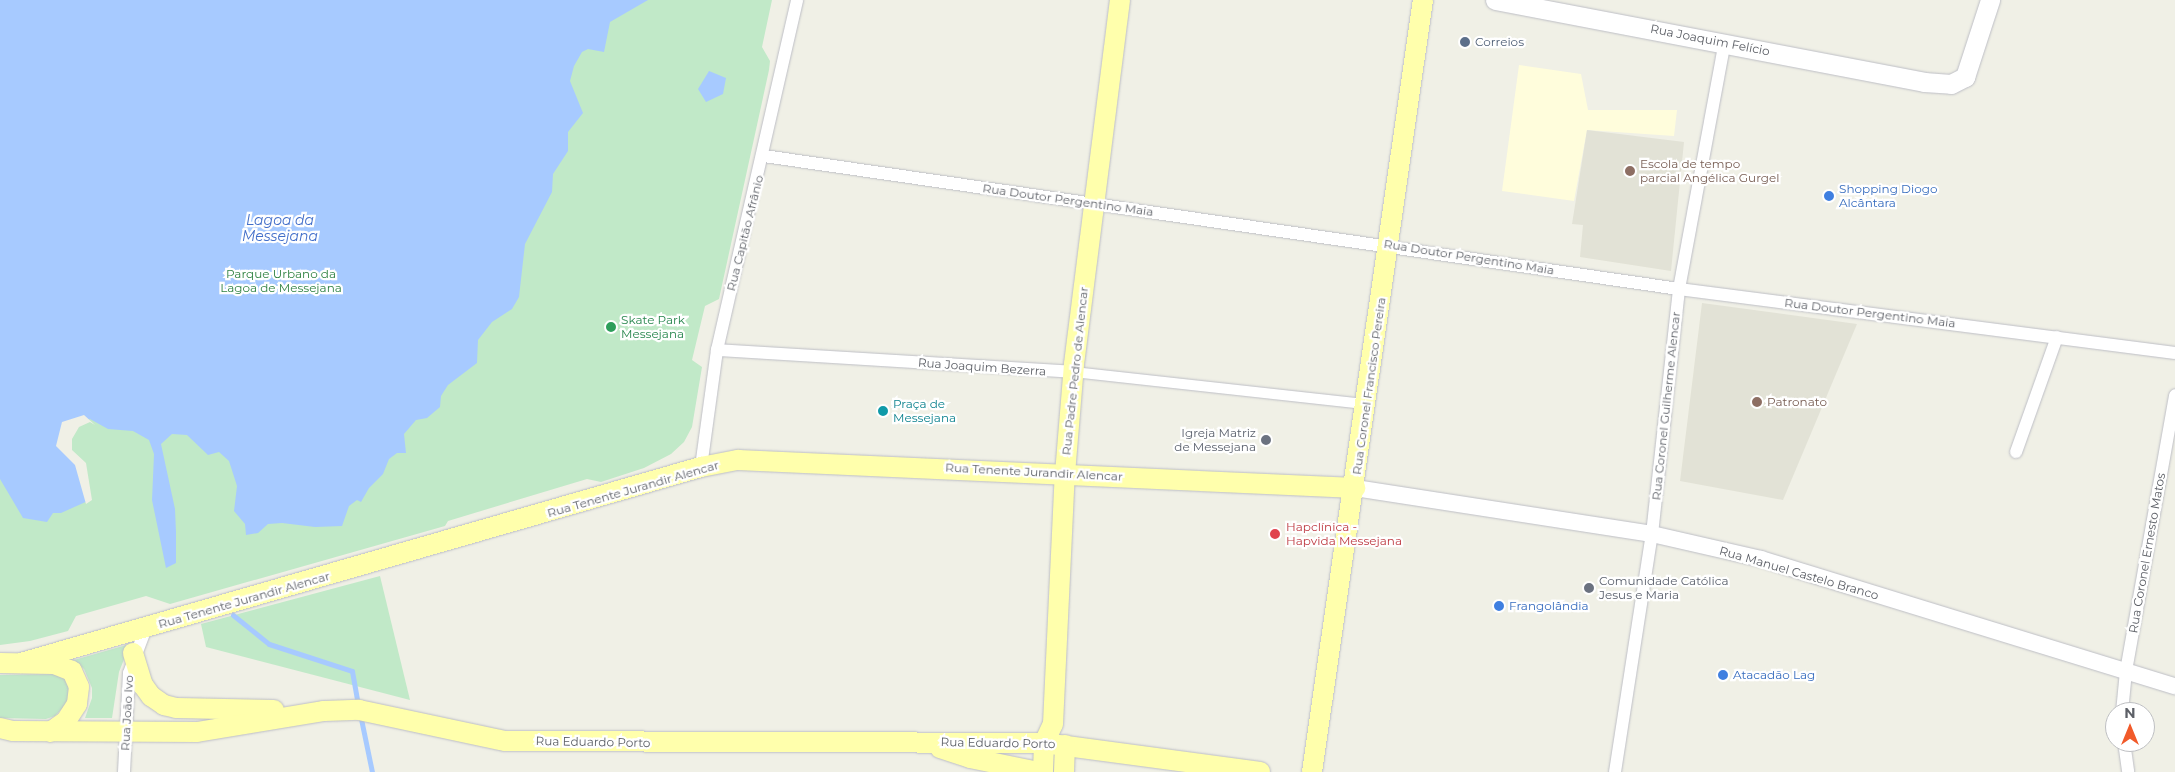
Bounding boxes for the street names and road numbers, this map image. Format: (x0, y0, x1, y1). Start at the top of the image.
street label: Rua Joaquim Felício (1649, 21, 1771, 59)
street label: Rua Capitão Afrânio (724, 174, 766, 292)
street label: Rua Doutor Pergentino Maia (982, 181, 1154, 219)
street label: Rua Doutor Pergentino Maia (1383, 236, 1555, 278)
street label: Rua Padre Pedro de Alencar (1059, 286, 1091, 456)
street label: Rua Doutor Pergentino Maia (1784, 295, 1956, 331)
street label: Rua Coronel Francisco Pereira (1349, 296, 1389, 476)
street label: Rua Coronel Guilherme Alencar (1649, 311, 1683, 501)
street label: Rua Joaquim Bezerra (917, 355, 1047, 379)
street label: Rua Tenente Jurandir Alencar (546, 458, 720, 520)
street label: Rua Tenente Jurandir Alencar (945, 460, 1123, 484)
street label: Rua Coronel Ernesto Matos (2126, 472, 2168, 634)
street label: Rua Manuel Castelo Branco (1718, 543, 1880, 603)
street label: Rua Tenente Jurandir Alencar (157, 569, 331, 631)
street label: Rua João Ivo (118, 675, 136, 751)
street label: Rua Eduardo Porto (535, 734, 651, 750)
street label: Rua Eduardo Porto (940, 735, 1056, 751)

